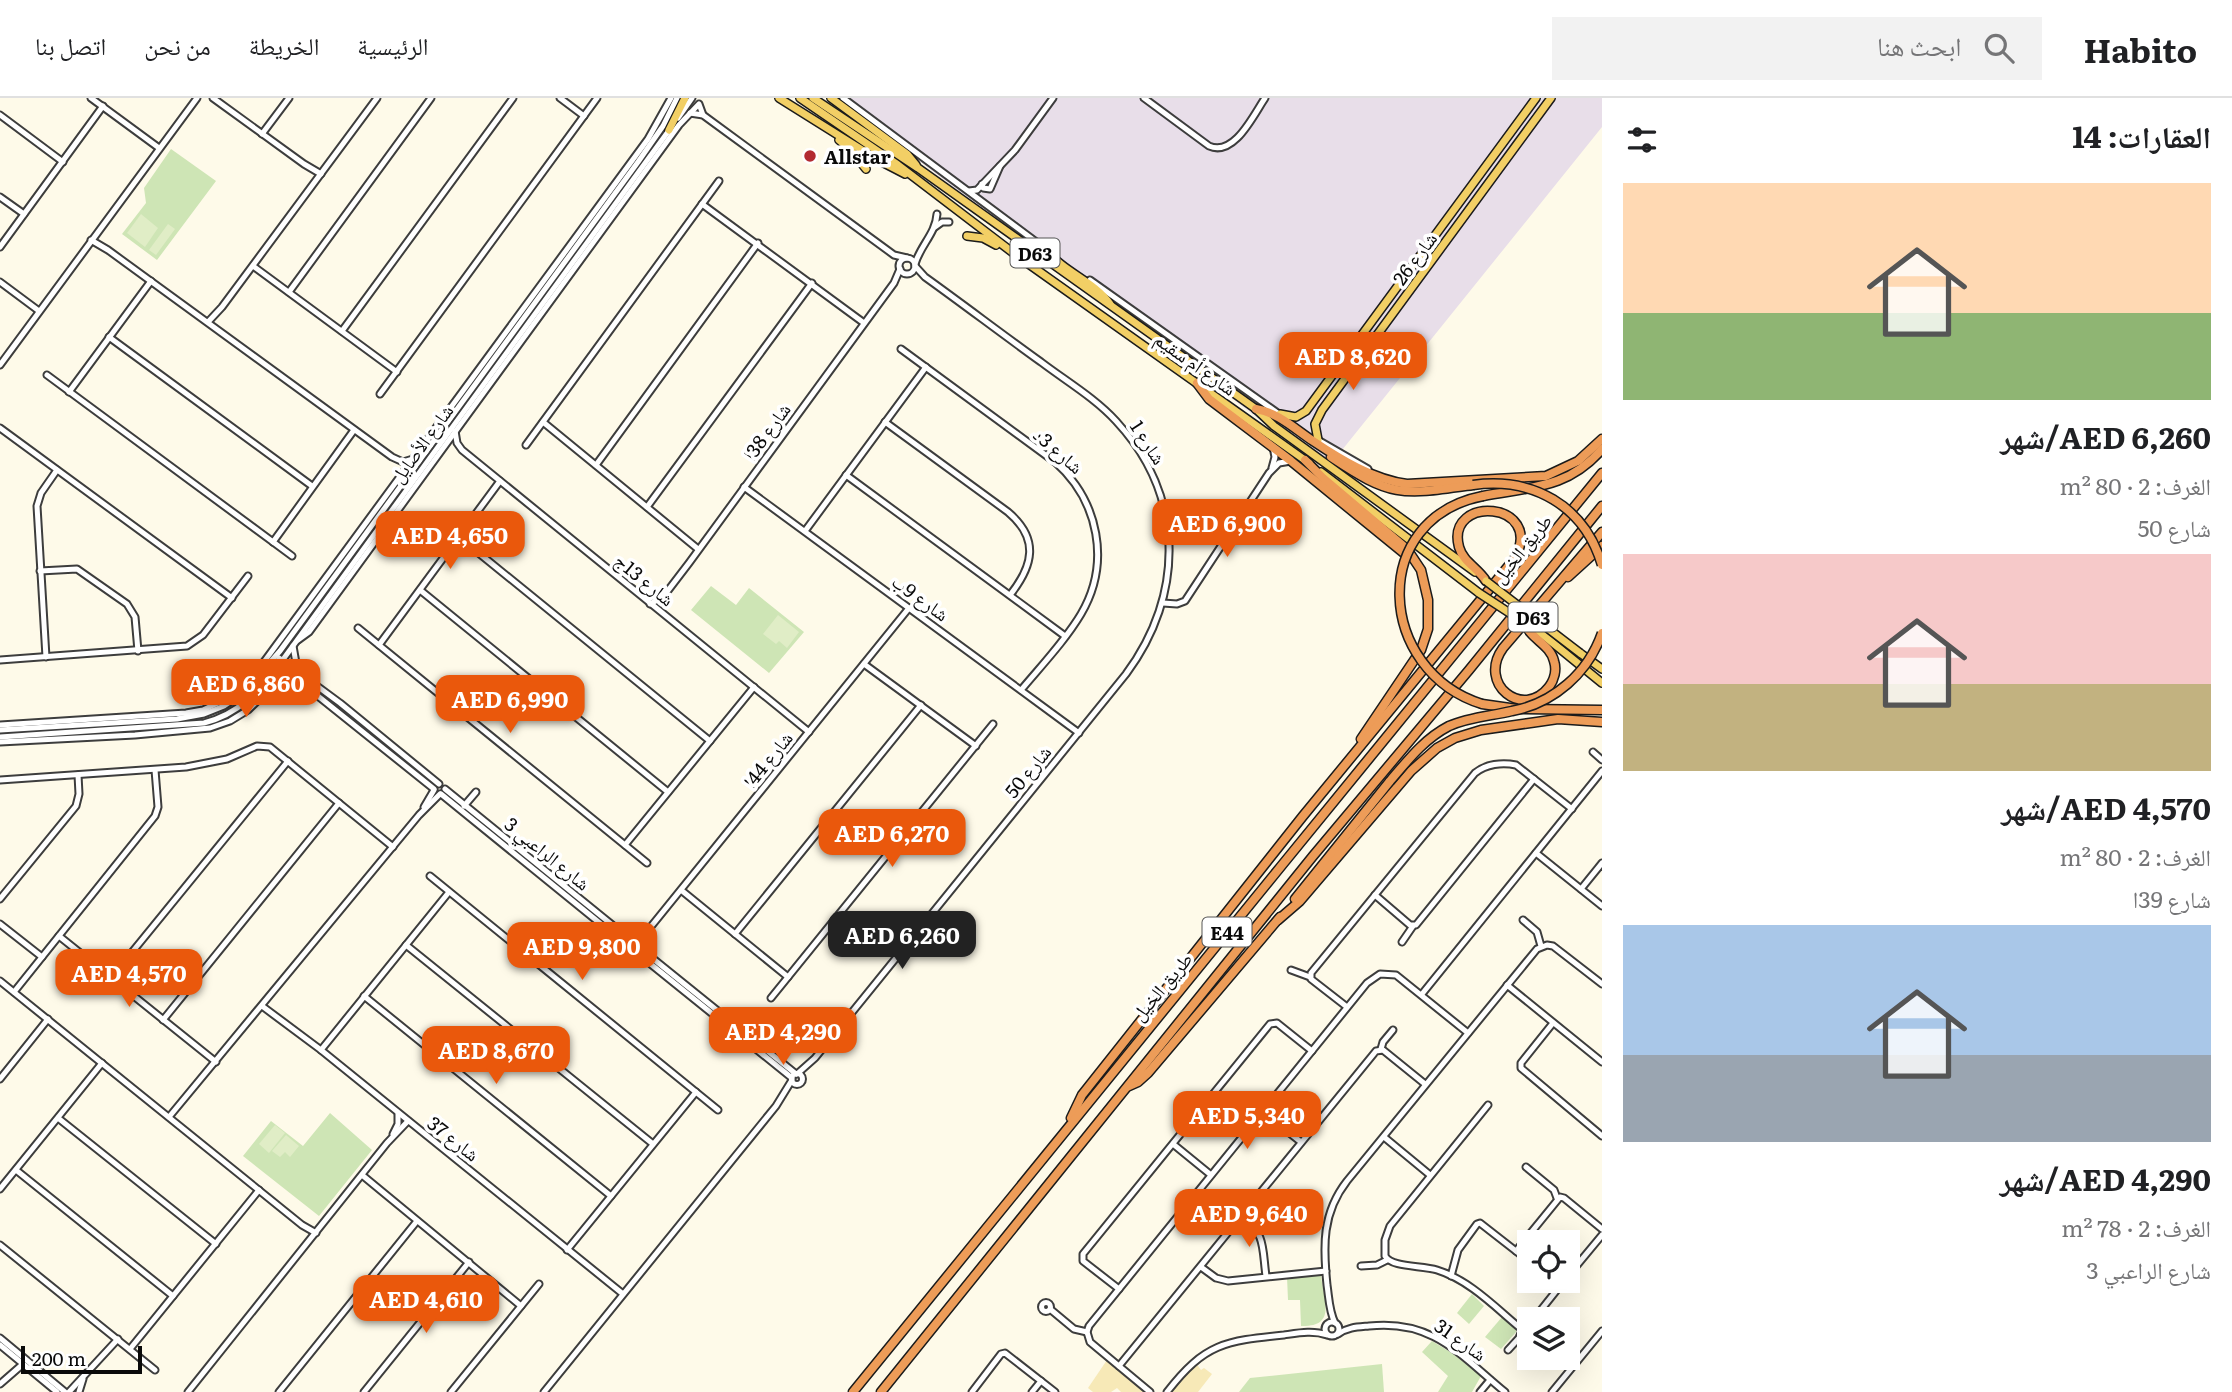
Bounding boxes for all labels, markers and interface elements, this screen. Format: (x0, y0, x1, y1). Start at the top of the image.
search box (1552, 17, 2042, 80)
text: Habito (2084, 24, 2197, 73)
text: ابحث هنا (1877, 25, 1962, 64)
text: اتصل بنا (35, 27, 106, 62)
text: من نحن (144, 27, 211, 62)
text: الخريطة (249, 27, 319, 62)
text: الرئيسية (357, 27, 429, 62)
icon: search (1980, 29, 2018, 67)
text: العقارات: 14 (2072, 113, 2211, 157)
icon: filters (1623, 121, 1661, 159)
place label: Allstar (824, 142, 891, 170)
marker: Allstar (802, 148, 818, 164)
street label: شارع 26 (1385, 226, 1443, 290)
icon: home (1854, 229, 1980, 355)
road number: D63 (1010, 238, 1060, 268)
street label: شارع أم سقيم (1149, 324, 1243, 402)
pin: AED 8,620 (1273, 332, 1433, 392)
text: AED 8,620 (1295, 338, 1411, 372)
street label: شارع 38ا (736, 396, 796, 466)
street label: شارع الأصايل (383, 398, 459, 488)
street label: شارع 1 (1124, 414, 1174, 470)
text: AED 6,260/شهر (2000, 414, 2211, 458)
street label: شارع 3د (1028, 420, 1090, 480)
text: الغرف: 2 · 80 m² (2060, 468, 2211, 502)
pin: AED 6,900 (1147, 500, 1307, 559)
text: AED 6,900 (1168, 505, 1286, 539)
street label: طريق الخيل (1484, 507, 1558, 589)
text: شارع 50 (2138, 510, 2211, 544)
pin: AED 4,650 (370, 512, 530, 571)
text: AED 4,650 (392, 517, 508, 551)
street label: شارع 13ج (609, 546, 681, 612)
street label: شارع 9ب (887, 567, 955, 627)
icon: home (1854, 600, 1980, 726)
road number: D63 (1508, 602, 1558, 632)
pin: AED 6,860 (166, 660, 326, 719)
text: AED 6,860 (187, 665, 305, 699)
pin: AED 6,990 (430, 676, 590, 735)
text: AED 6,990 (452, 681, 568, 715)
street label: شارع 44ا (736, 725, 798, 793)
street label: شارع 50 (997, 739, 1057, 803)
text: AED 4,570/شهر (2001, 785, 2211, 829)
street label: شارع الراعبي 3 (497, 810, 597, 898)
pin: AED 6,270 (812, 810, 972, 869)
text: AED 6,270 (835, 815, 949, 849)
text: الغرف: 2 · 80 m² (2060, 839, 2211, 873)
text: شارع 39ا (2133, 881, 2211, 915)
pin: AED 6,260 (822, 912, 982, 971)
text: AED 6,260 (844, 917, 960, 951)
road number: E44 (1202, 918, 1252, 946)
pin: AED 9,800 (502, 922, 662, 982)
text: AED 9,800 (523, 928, 641, 962)
street label: طريق الخيل (1124, 946, 1198, 1026)
pin: AED 4,570 (49, 950, 209, 1009)
text: AED 4,570 (71, 955, 187, 989)
icon: home (1854, 971, 1980, 1097)
pin: AED 4,290 (703, 1007, 863, 1067)
text: AED 4,290 (725, 1013, 841, 1047)
pin: AED 8,670 (416, 1026, 576, 1086)
text: AED 8,670 (438, 1032, 554, 1066)
pin: AED 5,340 (1167, 1091, 1327, 1151)
text: AED 5,340 (1189, 1097, 1305, 1131)
street label: شارع 37 (422, 1109, 486, 1167)
text: AED 4,290/شهر (2000, 1156, 2211, 1200)
pin: AED 9,640 (1169, 1190, 1329, 1249)
text: AED 9,640 (1190, 1195, 1308, 1229)
text: الغرف: 2 · 78 m² (2061, 1210, 2211, 1244)
map controls (1517, 1230, 1580, 1370)
button: locate (1517, 1230, 1580, 1293)
text: شارع الراعبي 3 (2086, 1252, 2211, 1286)
pin: AED 4,610 (346, 1276, 506, 1335)
text: AED 4,610 (369, 1281, 483, 1315)
button: layers (1517, 1307, 1580, 1370)
street label: شارع 31 (1429, 1311, 1493, 1367)
scale bar (21, 1343, 142, 1375)
text: 200 m (32, 1344, 86, 1372)

